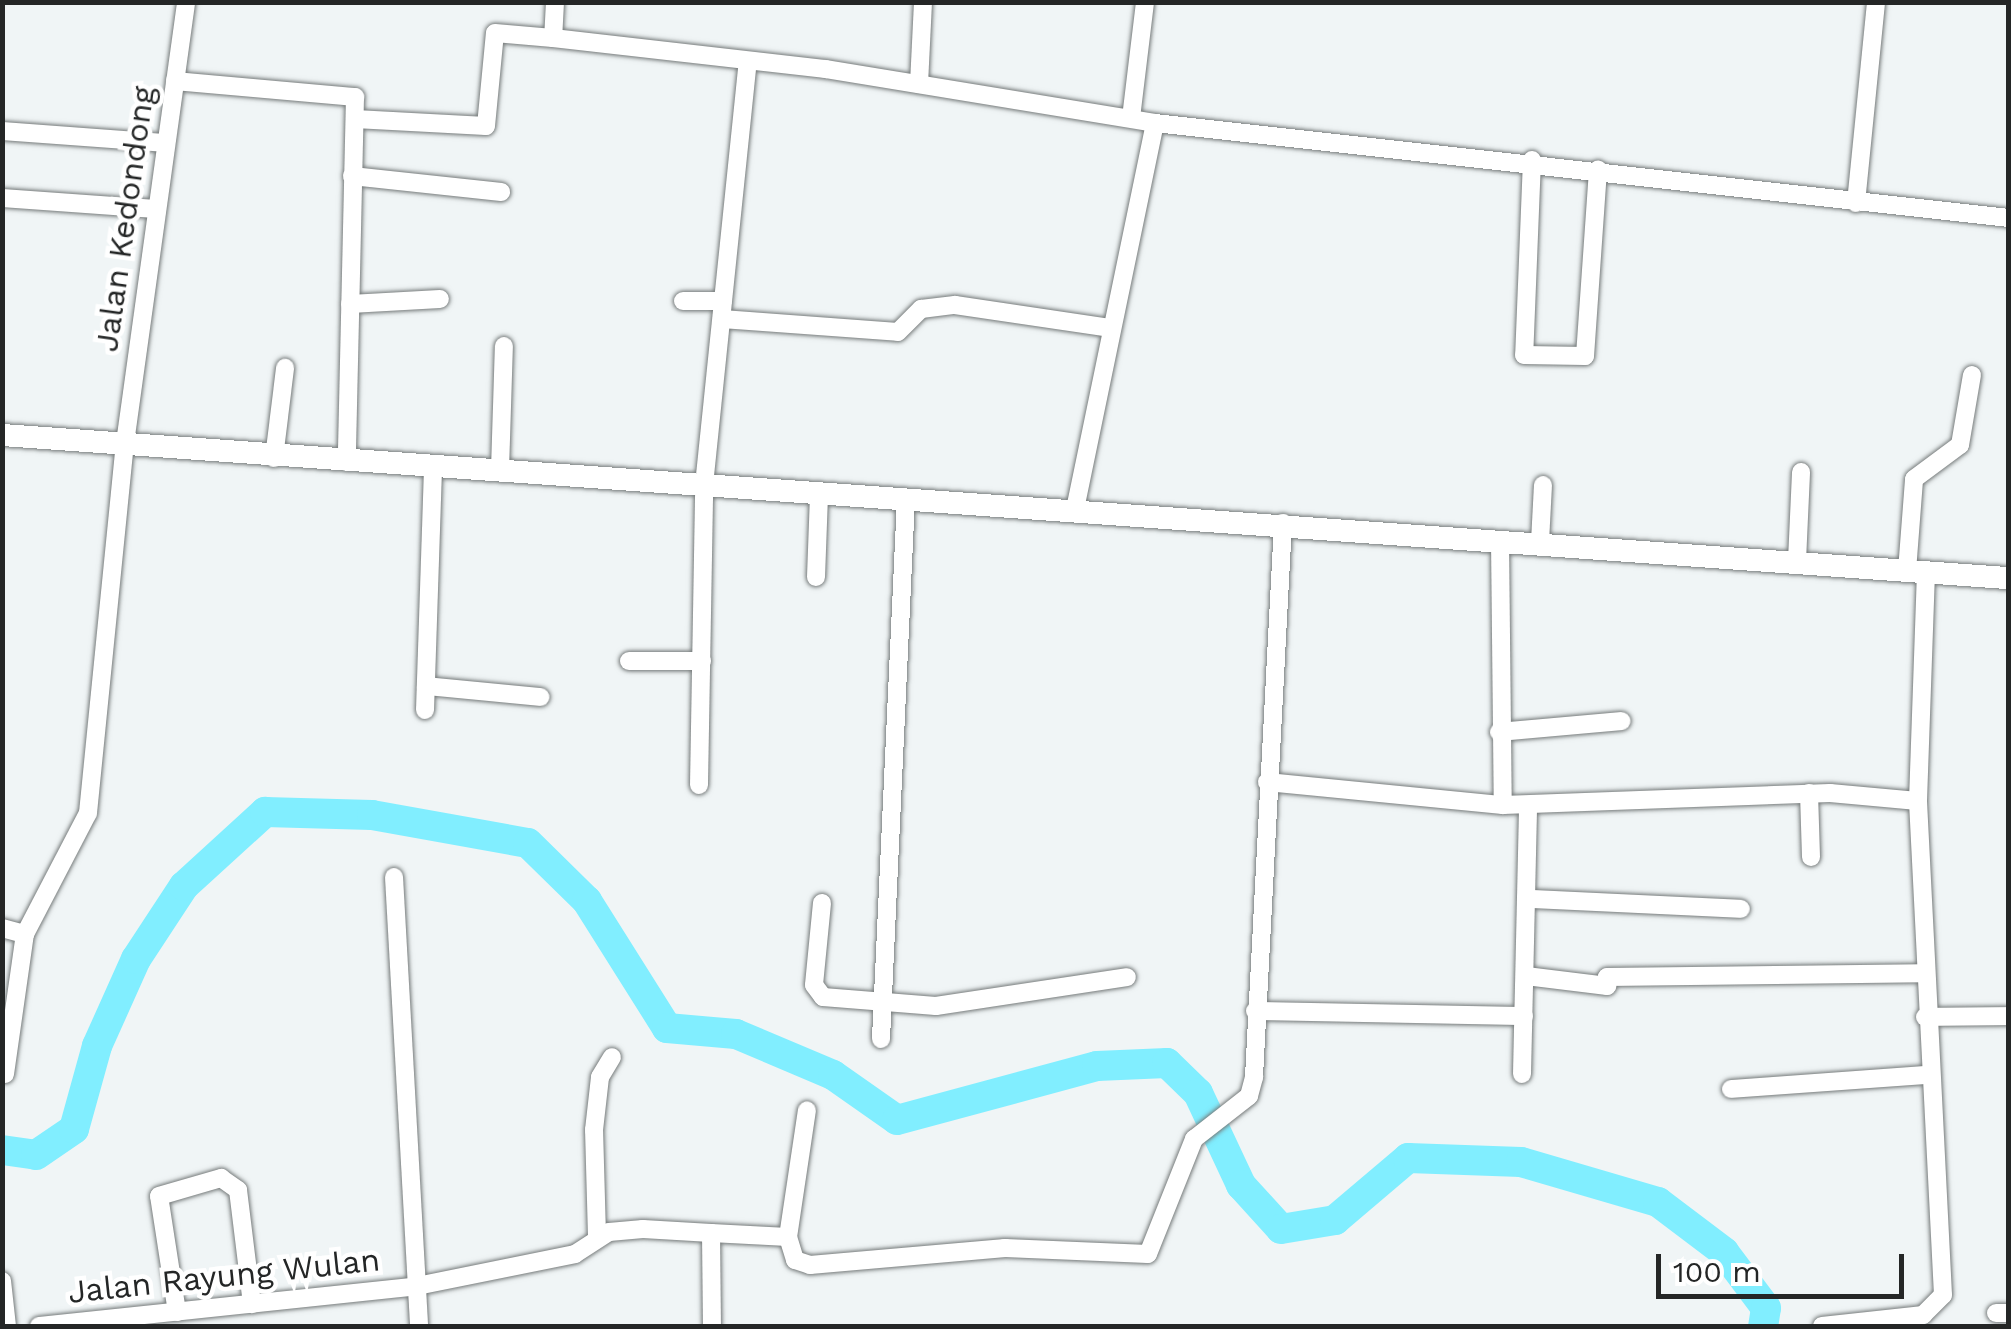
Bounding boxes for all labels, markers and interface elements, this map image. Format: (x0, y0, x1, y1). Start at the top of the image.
street label: Jalan Kedondong (87, 84, 163, 354)
scale bar (1661, 1234, 1908, 1296)
street label: Jalan Rayung Wulan (66, 1240, 382, 1312)
text: 100 m (1673, 1254, 1761, 1289)

